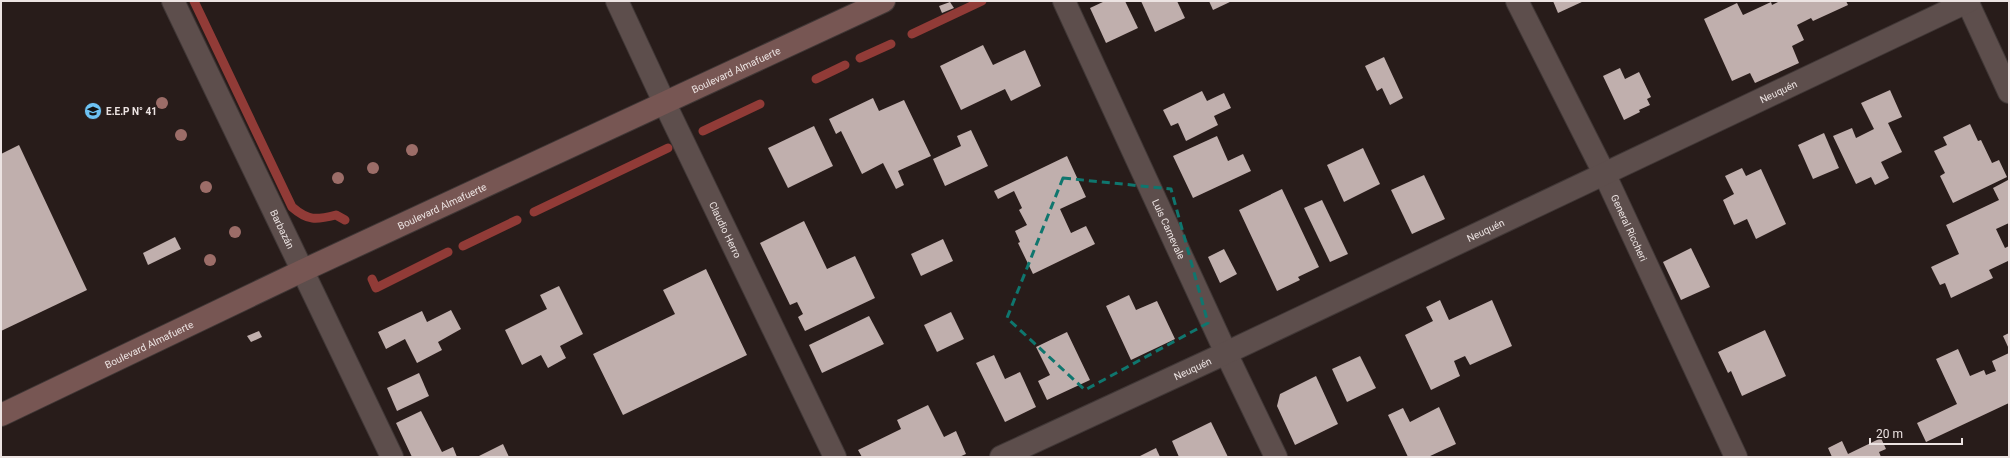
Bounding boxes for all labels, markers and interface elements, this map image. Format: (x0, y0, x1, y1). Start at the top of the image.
street label: Boulevard Almafuerte (690, 44, 782, 95)
street label: Neuquén (1758, 78, 1799, 105)
school or university icon: E.E.P N° 41 (83, 101, 103, 121)
place label: E.E.P N° 41 (106, 106, 157, 117)
street label: Boulevard Almafuerte (396, 181, 488, 231)
street label: General Riccheri (1609, 193, 1650, 263)
street label: Luis Carnevale (1150, 197, 1188, 261)
street label: Claudio Herro (707, 200, 744, 260)
street label: Barbazán (268, 208, 297, 250)
street label: Neuquén (1465, 217, 1506, 244)
street label: Boulevard Almafuerte (103, 318, 195, 370)
street label: Neuquén (1172, 355, 1213, 382)
scale bar (1870, 420, 1962, 446)
text: 20 m (1876, 427, 1903, 441)

